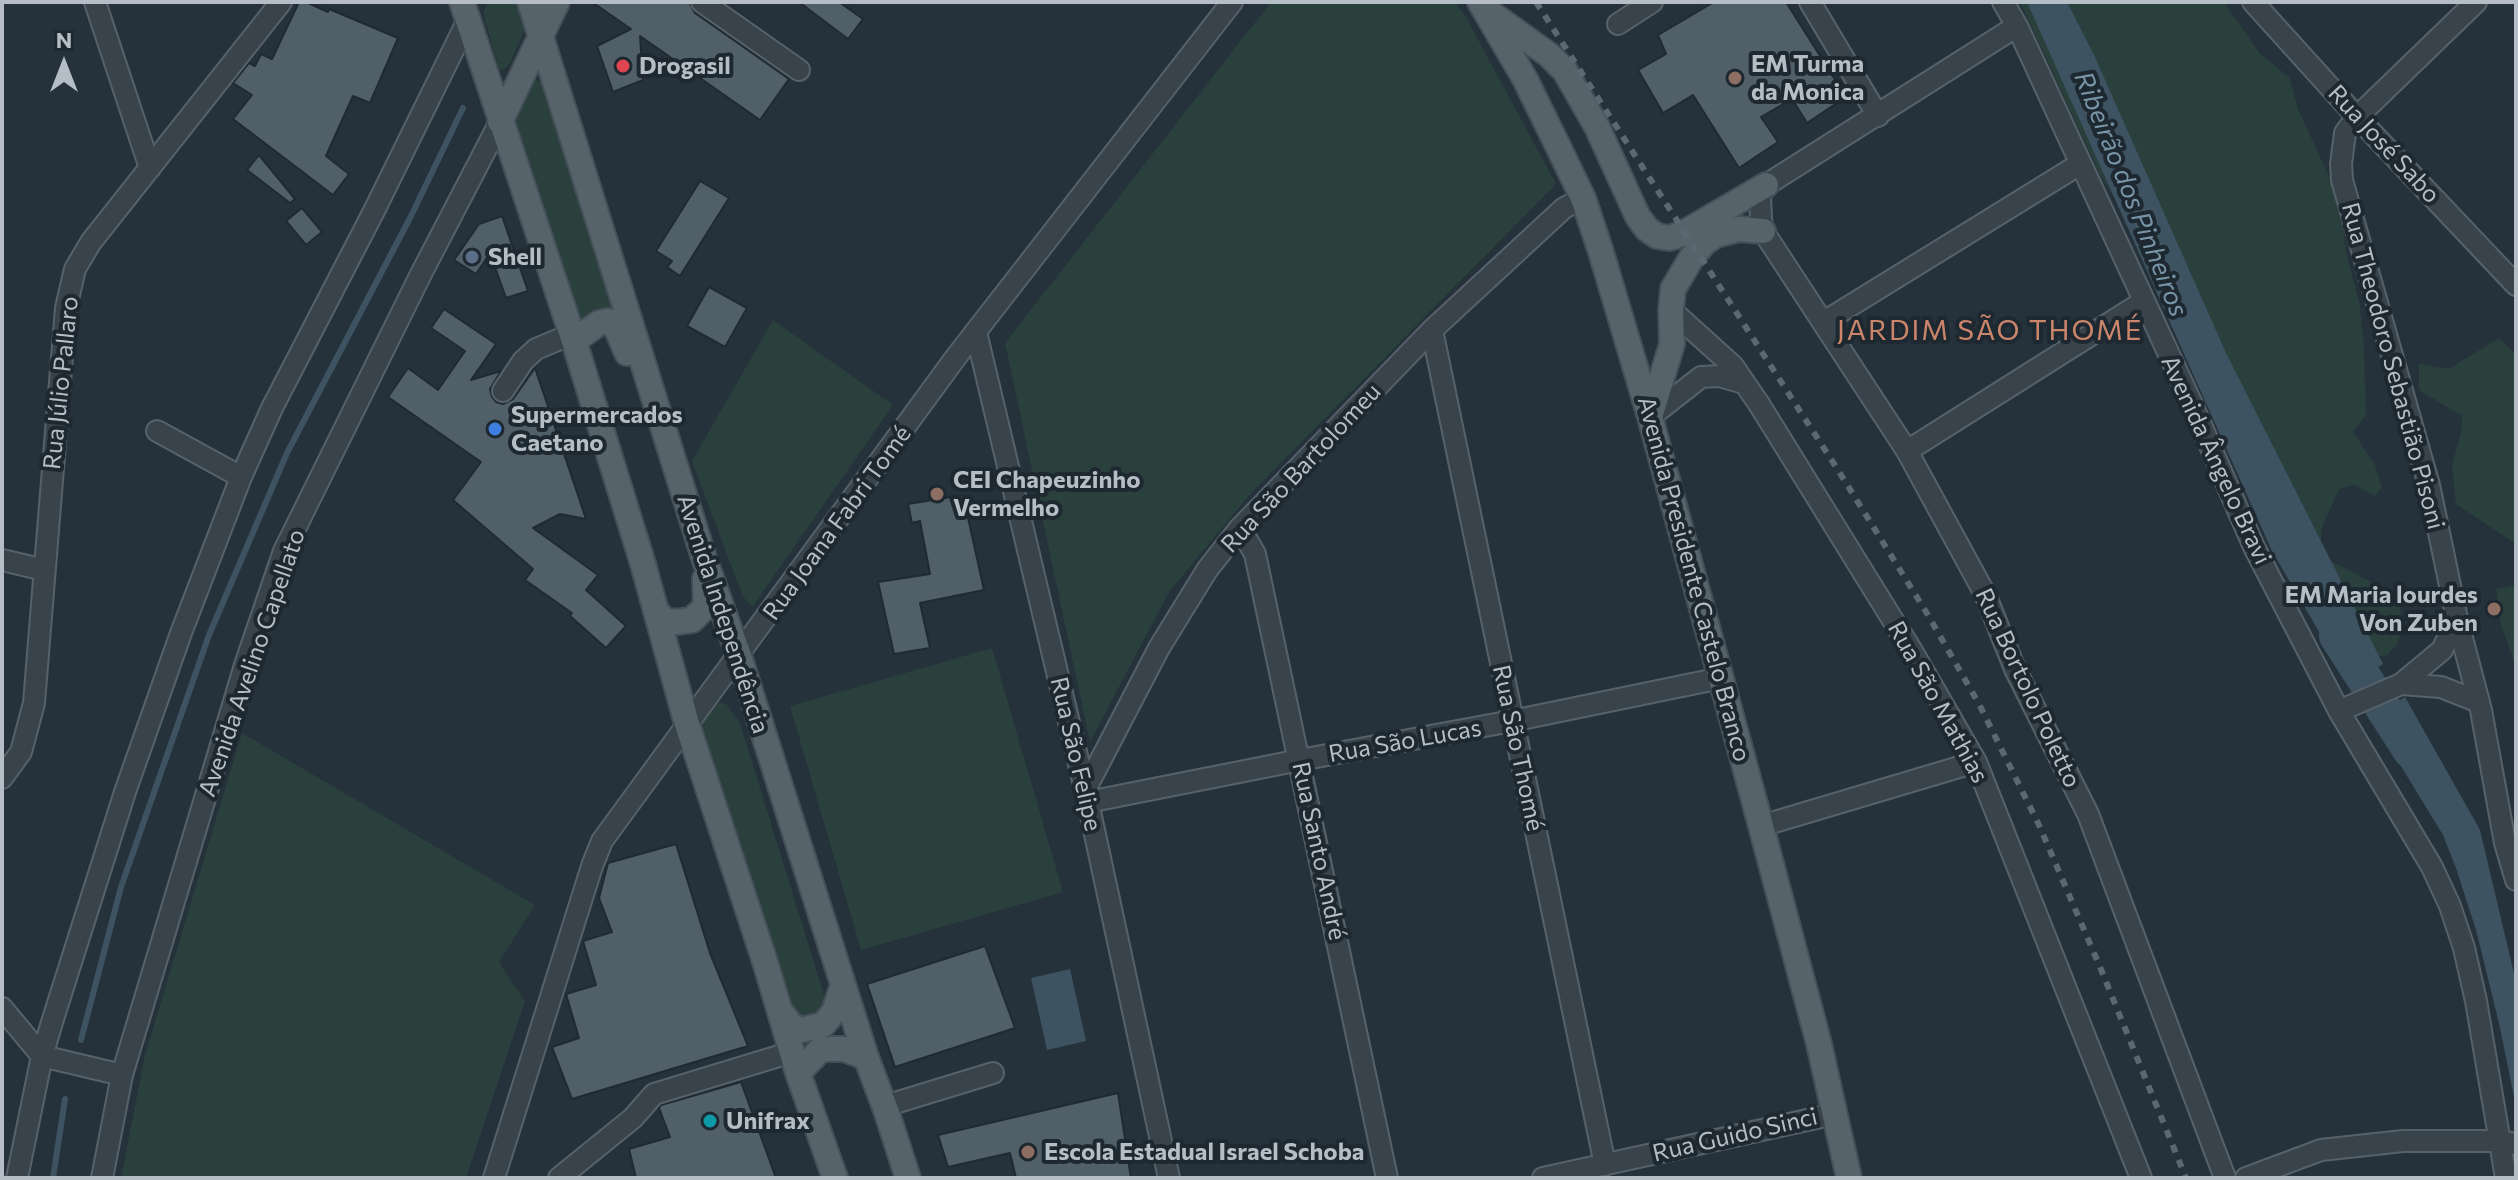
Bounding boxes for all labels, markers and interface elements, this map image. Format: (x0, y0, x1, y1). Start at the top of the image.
north arrow (24, 24, 104, 104)
text: N (56, 26, 72, 53)
place label: EM Turma da Monica (1751, 50, 1864, 106)
place label: Drogasil (639, 52, 731, 80)
marker: Drogasil (614, 57, 632, 75)
water label: Ribeirão dos Pinheiros (2068, 67, 2194, 321)
marker: EM Turma da Monica (1726, 69, 1744, 87)
street label: Rua José Sabo (2322, 79, 2446, 209)
street label: Rua Theodoro Sebastião Pisoni (2335, 199, 2451, 533)
place label: Shell (488, 243, 542, 271)
marker: Shell (463, 248, 481, 266)
street label: Rua Júlio Pallaro (38, 295, 84, 471)
district label: JARDIM SÃO THOMÉ (1837, 314, 2143, 348)
street label: Avenida Ângelo Bravi (2155, 351, 2277, 569)
street label: Rua São Bartolomeu (1215, 377, 1387, 559)
street label: Avenida Presidente Castelo Branco (1631, 393, 1757, 765)
place label: Supermercados Caetano (511, 401, 683, 457)
marker: Supermercados Caetano (486, 420, 504, 438)
street label: Rua Joana Fabri Tomé (757, 420, 917, 626)
place label: CEI Chapeuzinho Vermelho (953, 466, 1140, 522)
marker: CEI Chapeuzinho Vermelho (928, 485, 946, 503)
street label: Avenida Independência (671, 491, 775, 737)
street label: Avenida Avelino Capellato (193, 526, 311, 800)
place label: EM Maria lourdes Von Zuben (2285, 581, 2478, 637)
street label: Rua Bortolo Poletto (1969, 584, 2087, 792)
marker: EM Maria lourdes Von Zuben (2485, 600, 2503, 618)
street label: Rua São Mathias (1882, 616, 1994, 788)
street label: Rua São Thomé (1486, 662, 1550, 834)
street label: Rua São Felipe (1044, 674, 1108, 834)
street label: Rua São Lucas (1326, 713, 1484, 769)
street label: Rua Santo André (1286, 759, 1352, 943)
street label: Rua Guido Sinci (1650, 1102, 1820, 1168)
place label: Unifrax (726, 1107, 810, 1135)
marker: Unifrax (701, 1112, 719, 1130)
place label: Escola Estadual Israel Schoba (1044, 1138, 1365, 1166)
marker: Escola Estadual Israel Schoba (1019, 1143, 1037, 1161)

